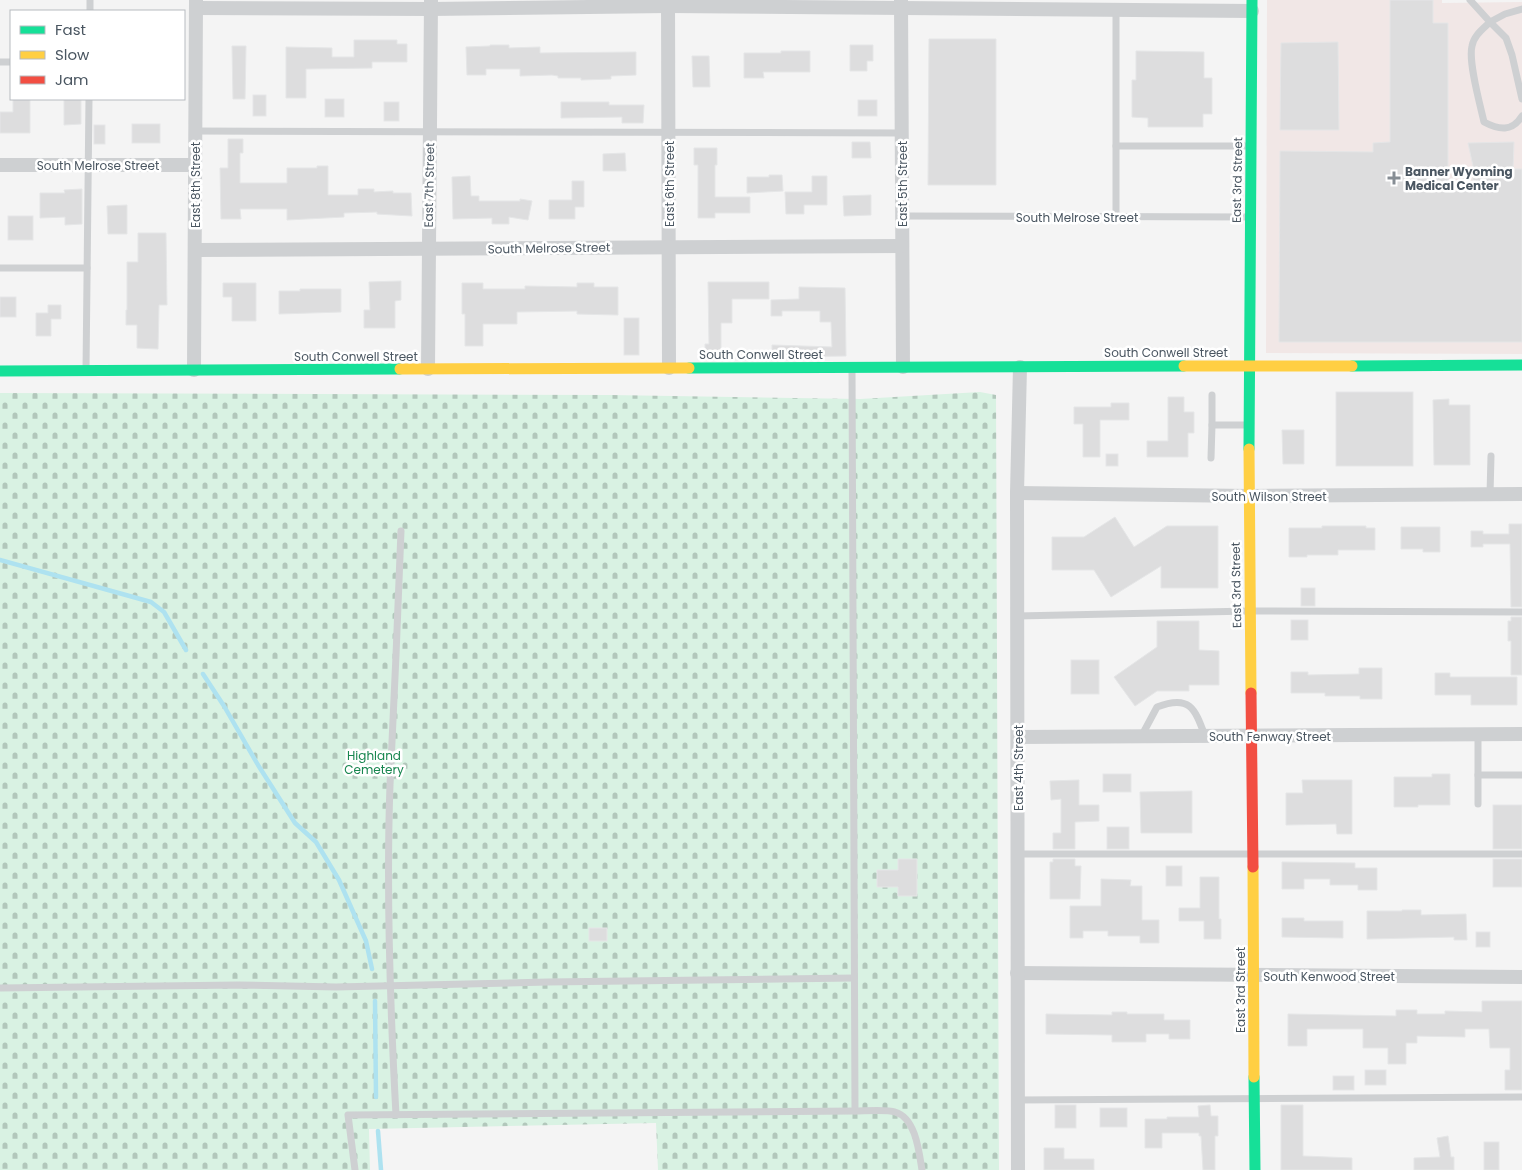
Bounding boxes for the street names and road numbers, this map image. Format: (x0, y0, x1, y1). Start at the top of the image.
street label: East 3rd Street (1228, 137, 1246, 223)
street label: East 6th Street (661, 141, 678, 227)
street label: East 5th Street (894, 141, 911, 227)
street label: East 8th Street (187, 142, 204, 228)
street label: East 7th Street (420, 142, 438, 228)
street label: South Melrose Street (37, 157, 159, 174)
street label: South Melrose Street (1016, 209, 1138, 226)
street label: South Melrose Street (488, 238, 610, 258)
street label: South Conwell Street (1104, 344, 1228, 361)
street label: South Conwell Street (699, 346, 823, 363)
street label: South Conwell Street (294, 348, 418, 365)
street label: South Wilson Street (1211, 488, 1327, 505)
street label: East 3rd Street (1227, 542, 1245, 628)
street label: East 4th Street (1010, 725, 1027, 811)
street label: South Fenway Street (1209, 728, 1331, 745)
street label: East 3rd Street (1232, 947, 1249, 1033)
street label: South Kenwood Street (1263, 968, 1395, 985)

